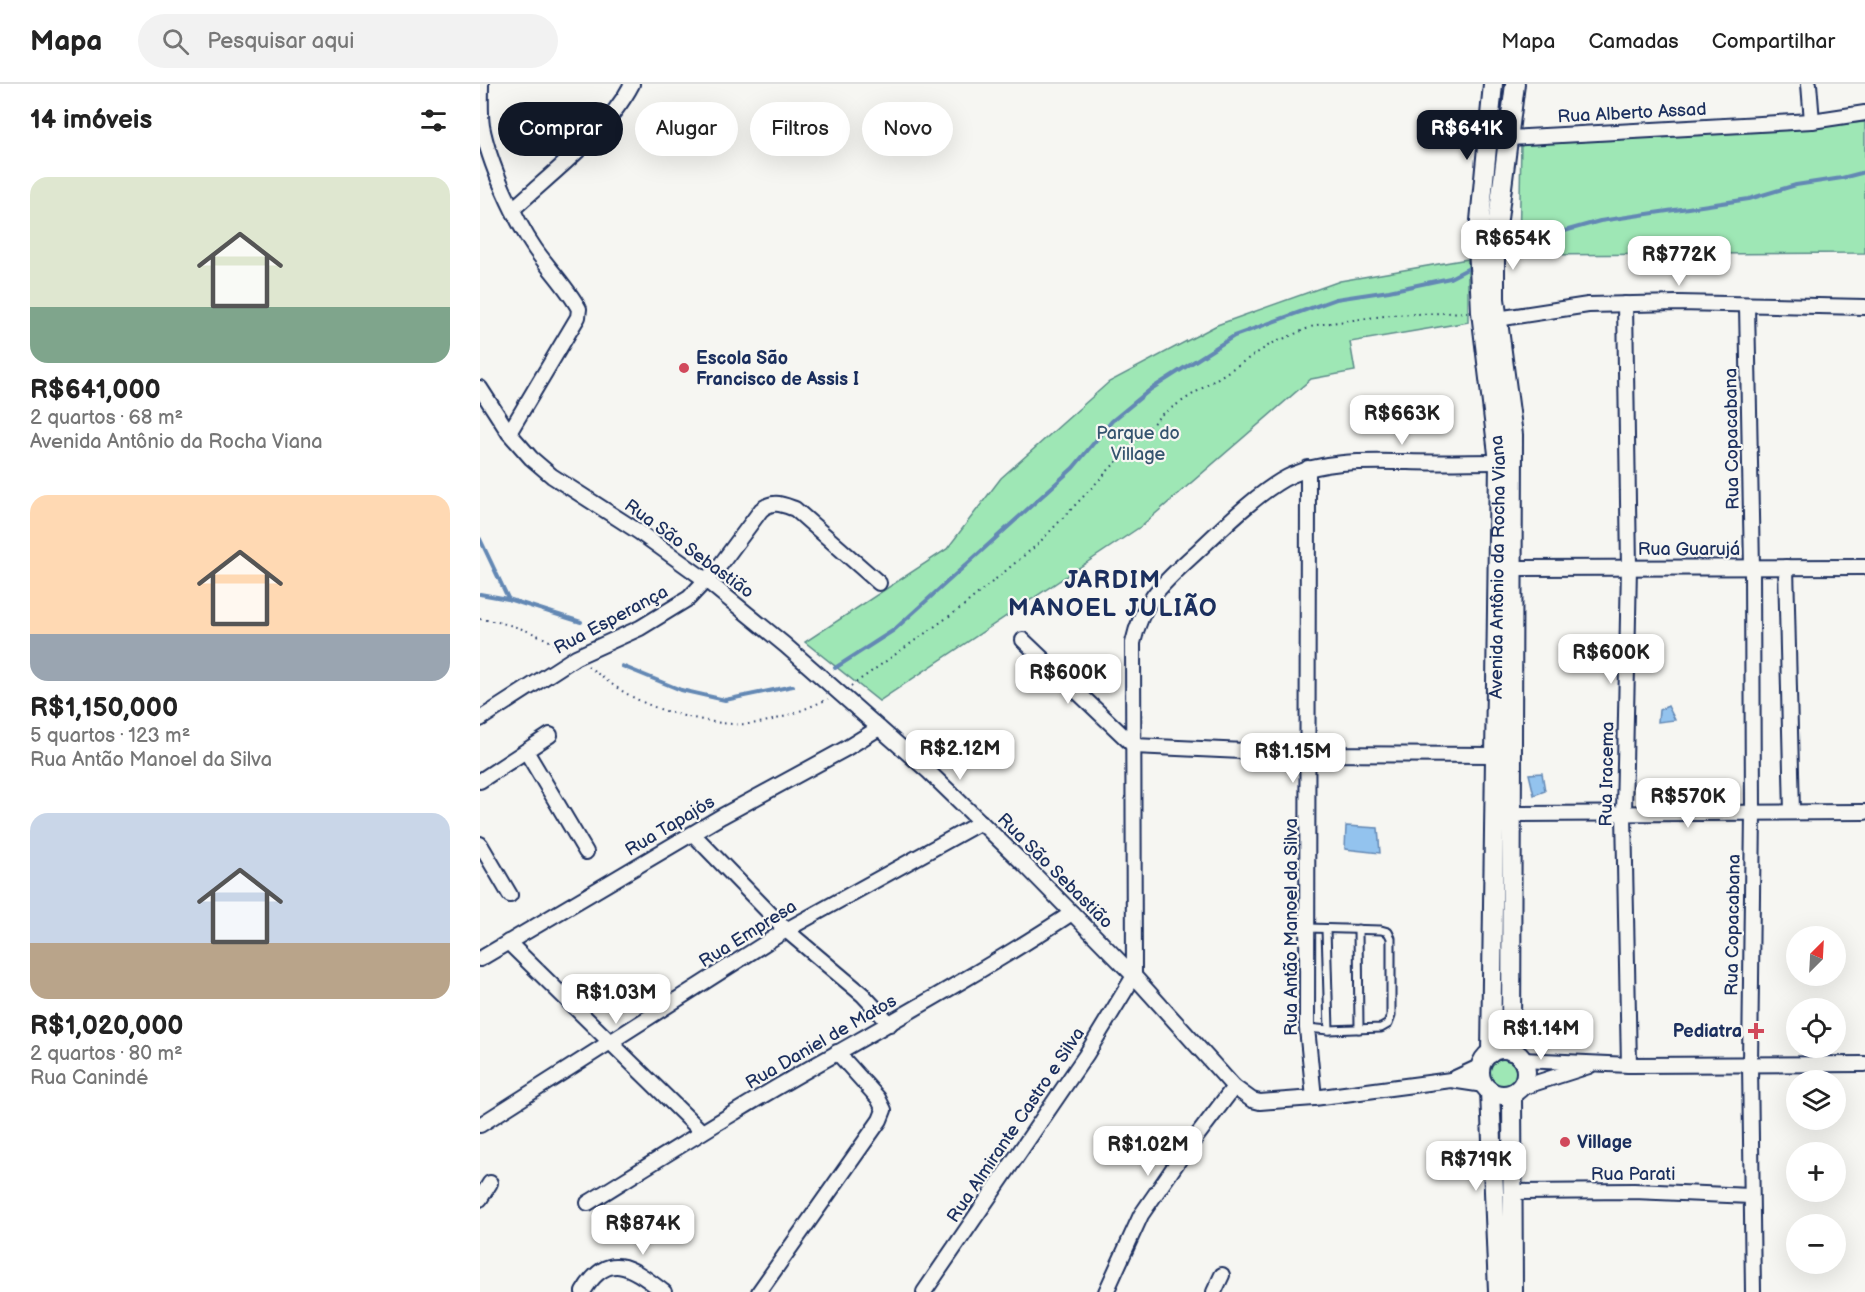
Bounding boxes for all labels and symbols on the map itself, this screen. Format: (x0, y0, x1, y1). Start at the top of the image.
street label: Rua Alberto Assad (1557, 99, 1707, 127)
pin: R$641K (1418, 110, 1516, 161)
pin: R$654K (1464, 220, 1562, 271)
pin: R$772K (1630, 236, 1728, 287)
place label: Escola São Francisco de Assis I (696, 348, 859, 390)
marker: Escola São Francisco de Assis I (677, 361, 691, 375)
street label: Rua Copacabana (1720, 368, 1744, 510)
pin: R$663K (1353, 395, 1451, 446)
park label: Parque do Village (1096, 423, 1180, 465)
street label: Avenida Antônio da Rocha Viana (1485, 434, 1510, 699)
street label: Rua São Sebastião (620, 495, 758, 603)
street label: Rua Guarujá (1638, 539, 1740, 560)
district label: JARDIM MANOEL JULIÃO (1008, 566, 1218, 623)
street label: Rua Esperança (550, 581, 672, 659)
pin: R$600K (1562, 634, 1660, 685)
pin: R$600K (1019, 654, 1117, 705)
street label: Rua Iracema (1596, 721, 1618, 827)
pin: R$2.12M (905, 730, 1015, 781)
pin: R$1.15M (1238, 733, 1348, 784)
pin: R$570K (1639, 778, 1737, 829)
street label: Rua Tapajós (622, 791, 719, 861)
street label: Rua São Sebastião (993, 809, 1117, 933)
street label: Rua Antão Manoel da Silva (1281, 818, 1302, 1036)
street label: Rua Copacabana (1721, 854, 1745, 996)
street label: Rua Empresa (695, 896, 801, 972)
north arrow (1786, 926, 1846, 986)
pin: R$1.03M (561, 974, 671, 1025)
street label: Rua Daniel de Matos (742, 990, 900, 1094)
pin: R$1.14M (1486, 1010, 1596, 1061)
place label: Pediatra (1673, 1021, 1742, 1042)
marker: Pediatra (1747, 1022, 1765, 1040)
street label: Rua Almirante Castro e Silva (943, 1024, 1089, 1226)
pin: R$1.02M (1093, 1126, 1203, 1177)
place label: Village (1577, 1132, 1632, 1153)
marker: Village (1558, 1135, 1572, 1149)
pin: R$719K (1427, 1141, 1525, 1192)
street label: Rua Parati (1591, 1164, 1675, 1185)
pin: R$874K (594, 1205, 692, 1256)

